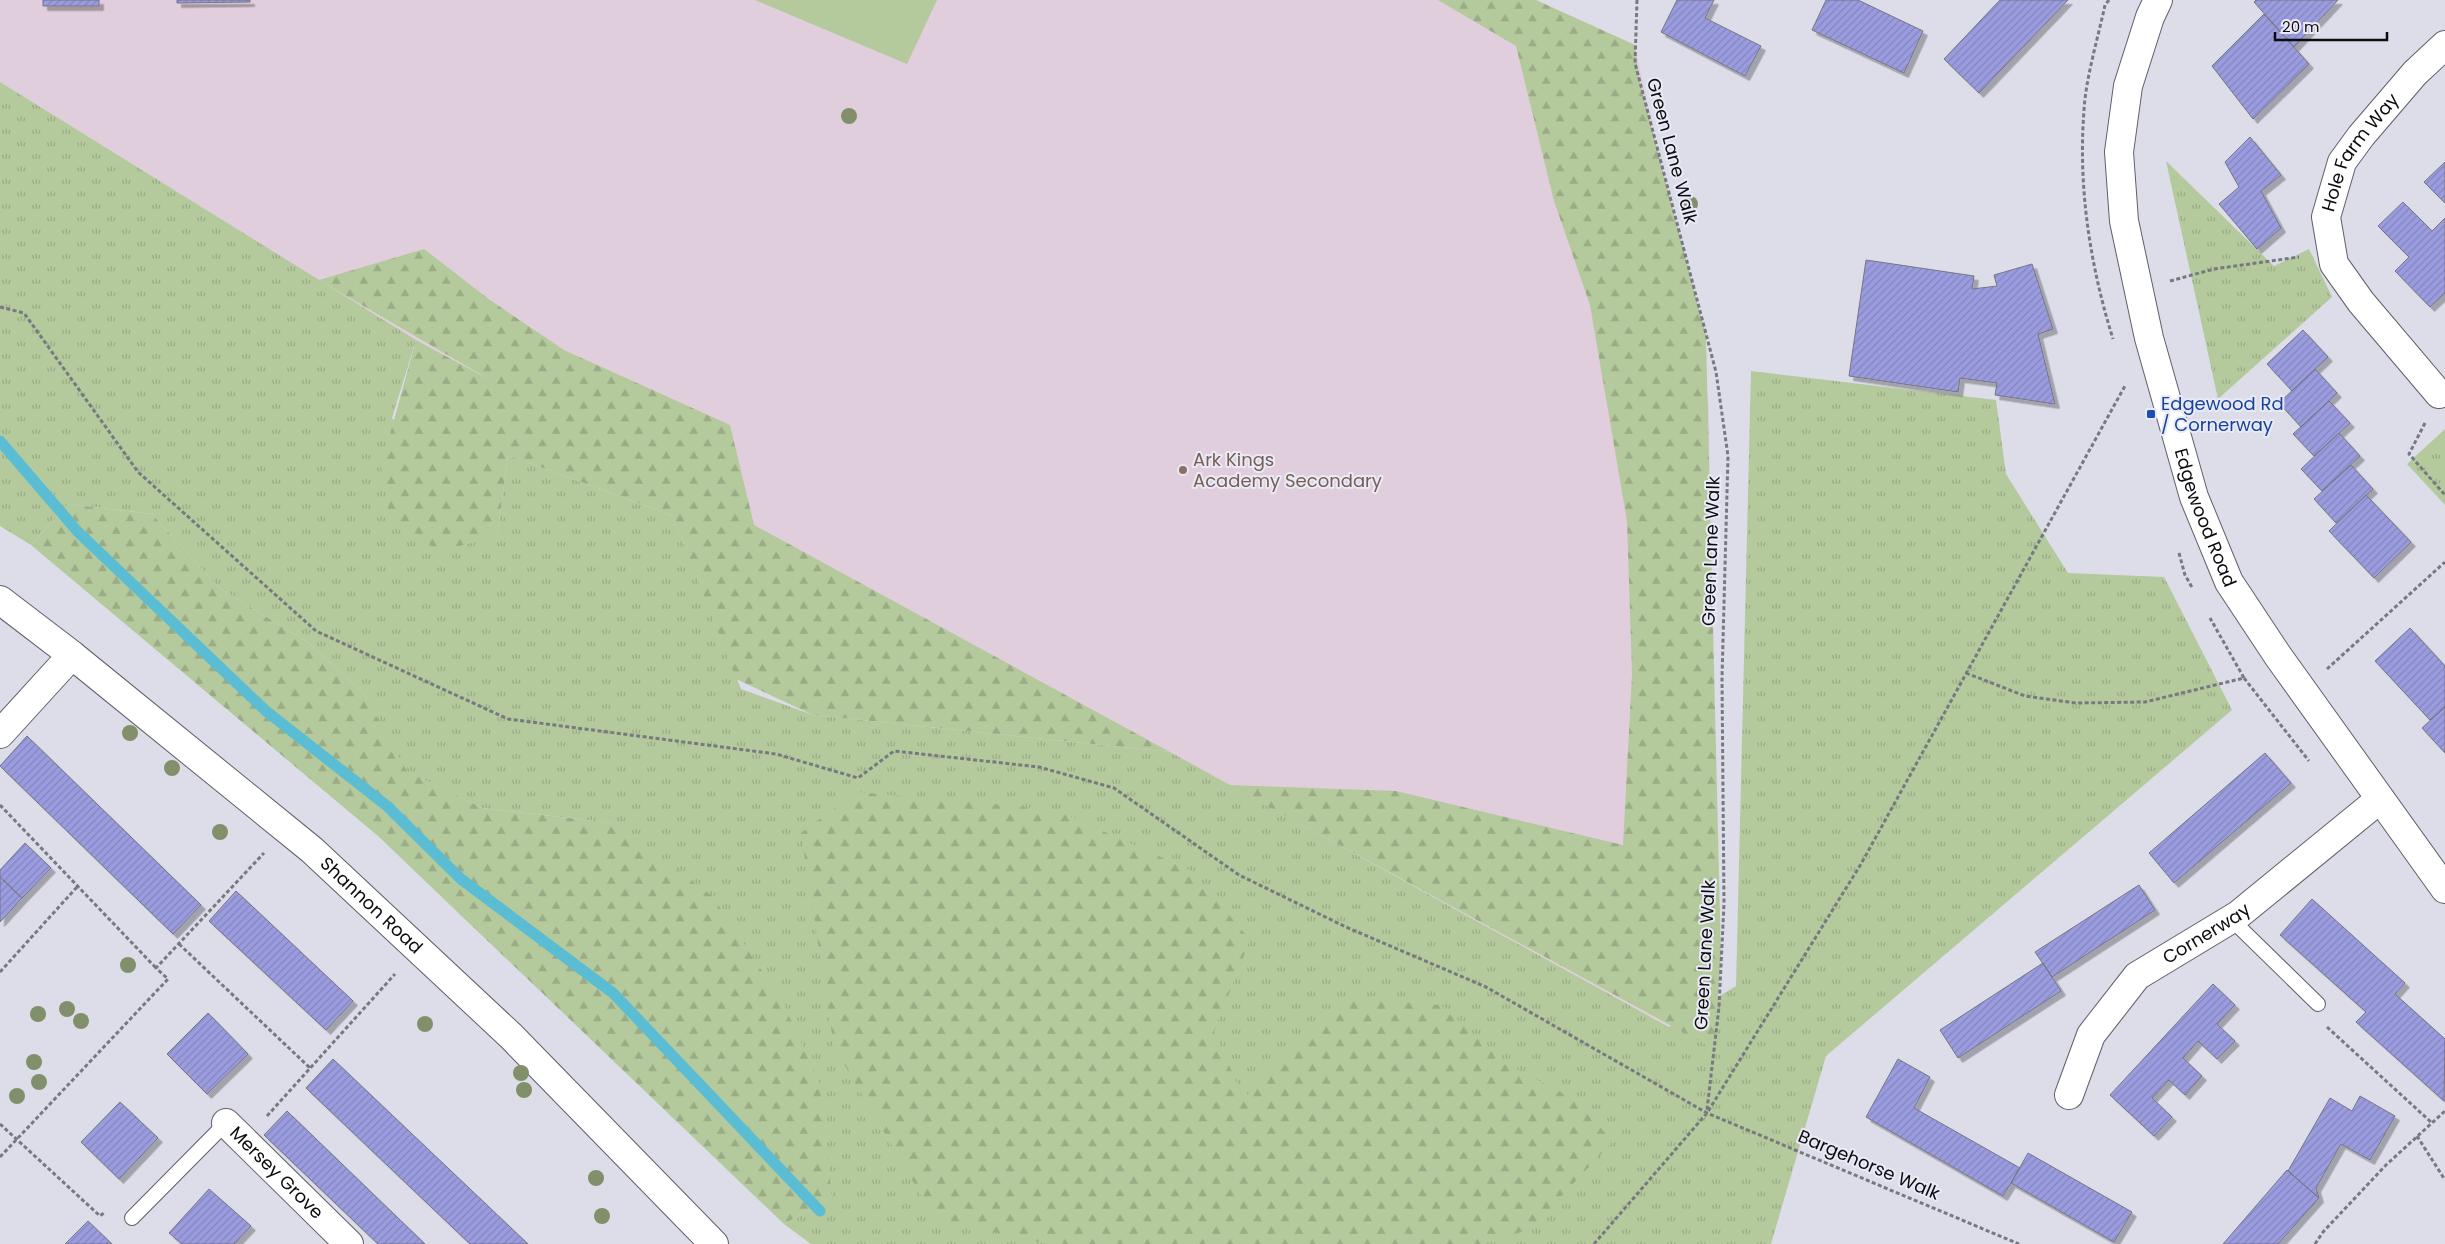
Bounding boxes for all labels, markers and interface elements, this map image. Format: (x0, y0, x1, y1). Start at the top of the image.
scale bar (2275, 10, 2388, 42)
text: 20 m (2282, 16, 2320, 37)
street label: Green Lane Walk (1641, 75, 1704, 227)
street label: Hole Farm Way (2315, 88, 2404, 214)
place label: Edgewood Rd / Cornerway (2161, 391, 2284, 437)
marker: Edgewood Rd / Cornerway (2145, 408, 2157, 420)
street label: Edgewood Road (2169, 445, 2243, 591)
place label: Ark Kings Academy Secondary (1193, 447, 1382, 493)
marker: Ark Kings Academy Secondary (1177, 464, 1189, 476)
street label: Green Lane Walk (1695, 475, 1726, 626)
street label: Shannon Road (315, 851, 428, 959)
street label: Green Lane Walk (1688, 879, 1721, 1031)
street label: Cornerway (2158, 897, 2255, 970)
street label: Mersey Grove (225, 1121, 329, 1224)
street label: Bargehorse Walk (1794, 1123, 1945, 1206)

